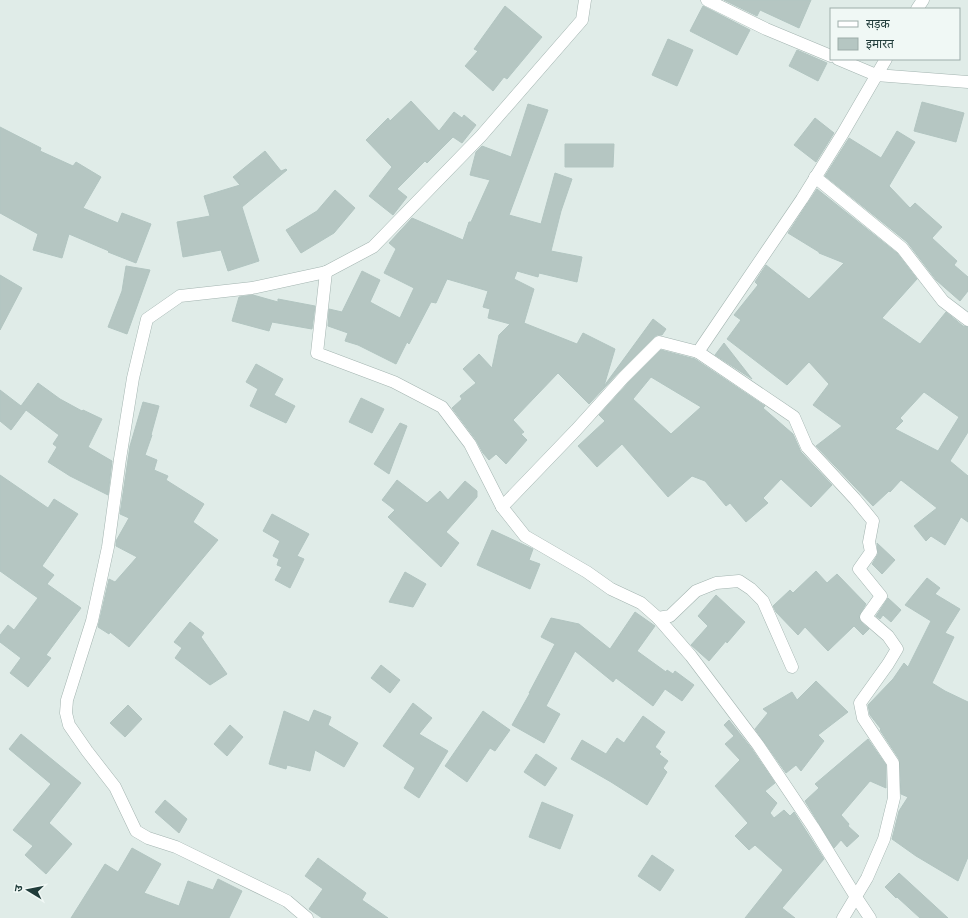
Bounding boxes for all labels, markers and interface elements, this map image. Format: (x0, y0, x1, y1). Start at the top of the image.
legend (830, 8, 960, 60)
text: सड़क (866, 15, 891, 32)
text: इमारत (866, 35, 895, 52)
north arrow (8, 870, 48, 910)
text: उ (10, 883, 26, 893)

